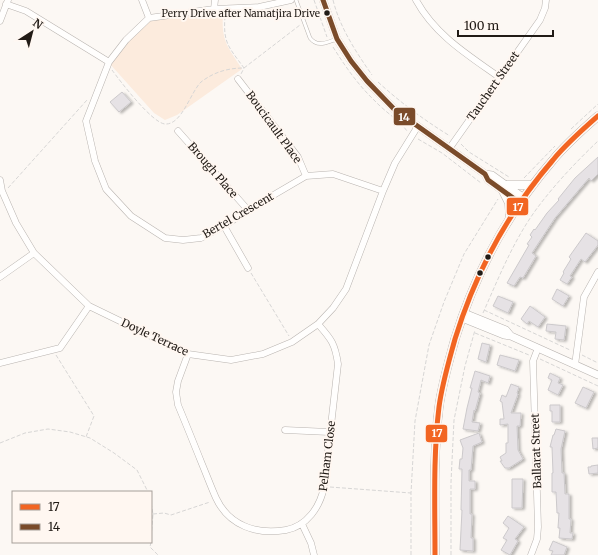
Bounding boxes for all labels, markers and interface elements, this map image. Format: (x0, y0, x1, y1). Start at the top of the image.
place label: Perry Drive after Namatjira Drive (161, 7, 320, 20)
marker: Perry Drive after Namatjira Drive (322, 8, 332, 18)
north arrow (12, 12, 52, 52)
scale bar (458, 12, 553, 38)
text: N (30, 16, 46, 32)
text: 100 m (464, 18, 499, 33)
street label: Tauchert Street (464, 48, 523, 124)
street label: Boucicault Place (243, 88, 305, 166)
line badge: 14 (393, 107, 416, 126)
text: 14 (398, 110, 410, 124)
street label: Brough Place (185, 139, 241, 201)
street label: Bertel Crescent (200, 189, 277, 241)
line badge: 17 (506, 197, 529, 216)
text: 17 (512, 200, 524, 214)
unlabelled marker (483, 252, 493, 262)
unlabelled marker (475, 268, 485, 278)
street label: Doyle Terrace (119, 315, 191, 359)
street label: Ballarat Street (528, 412, 544, 489)
street label: Pelham Close (316, 420, 338, 492)
line badge: 17 (425, 424, 448, 443)
text: 17 (431, 426, 443, 440)
legend (12, 491, 152, 543)
text: 17 (48, 499, 60, 514)
text: 14 (48, 519, 61, 534)

